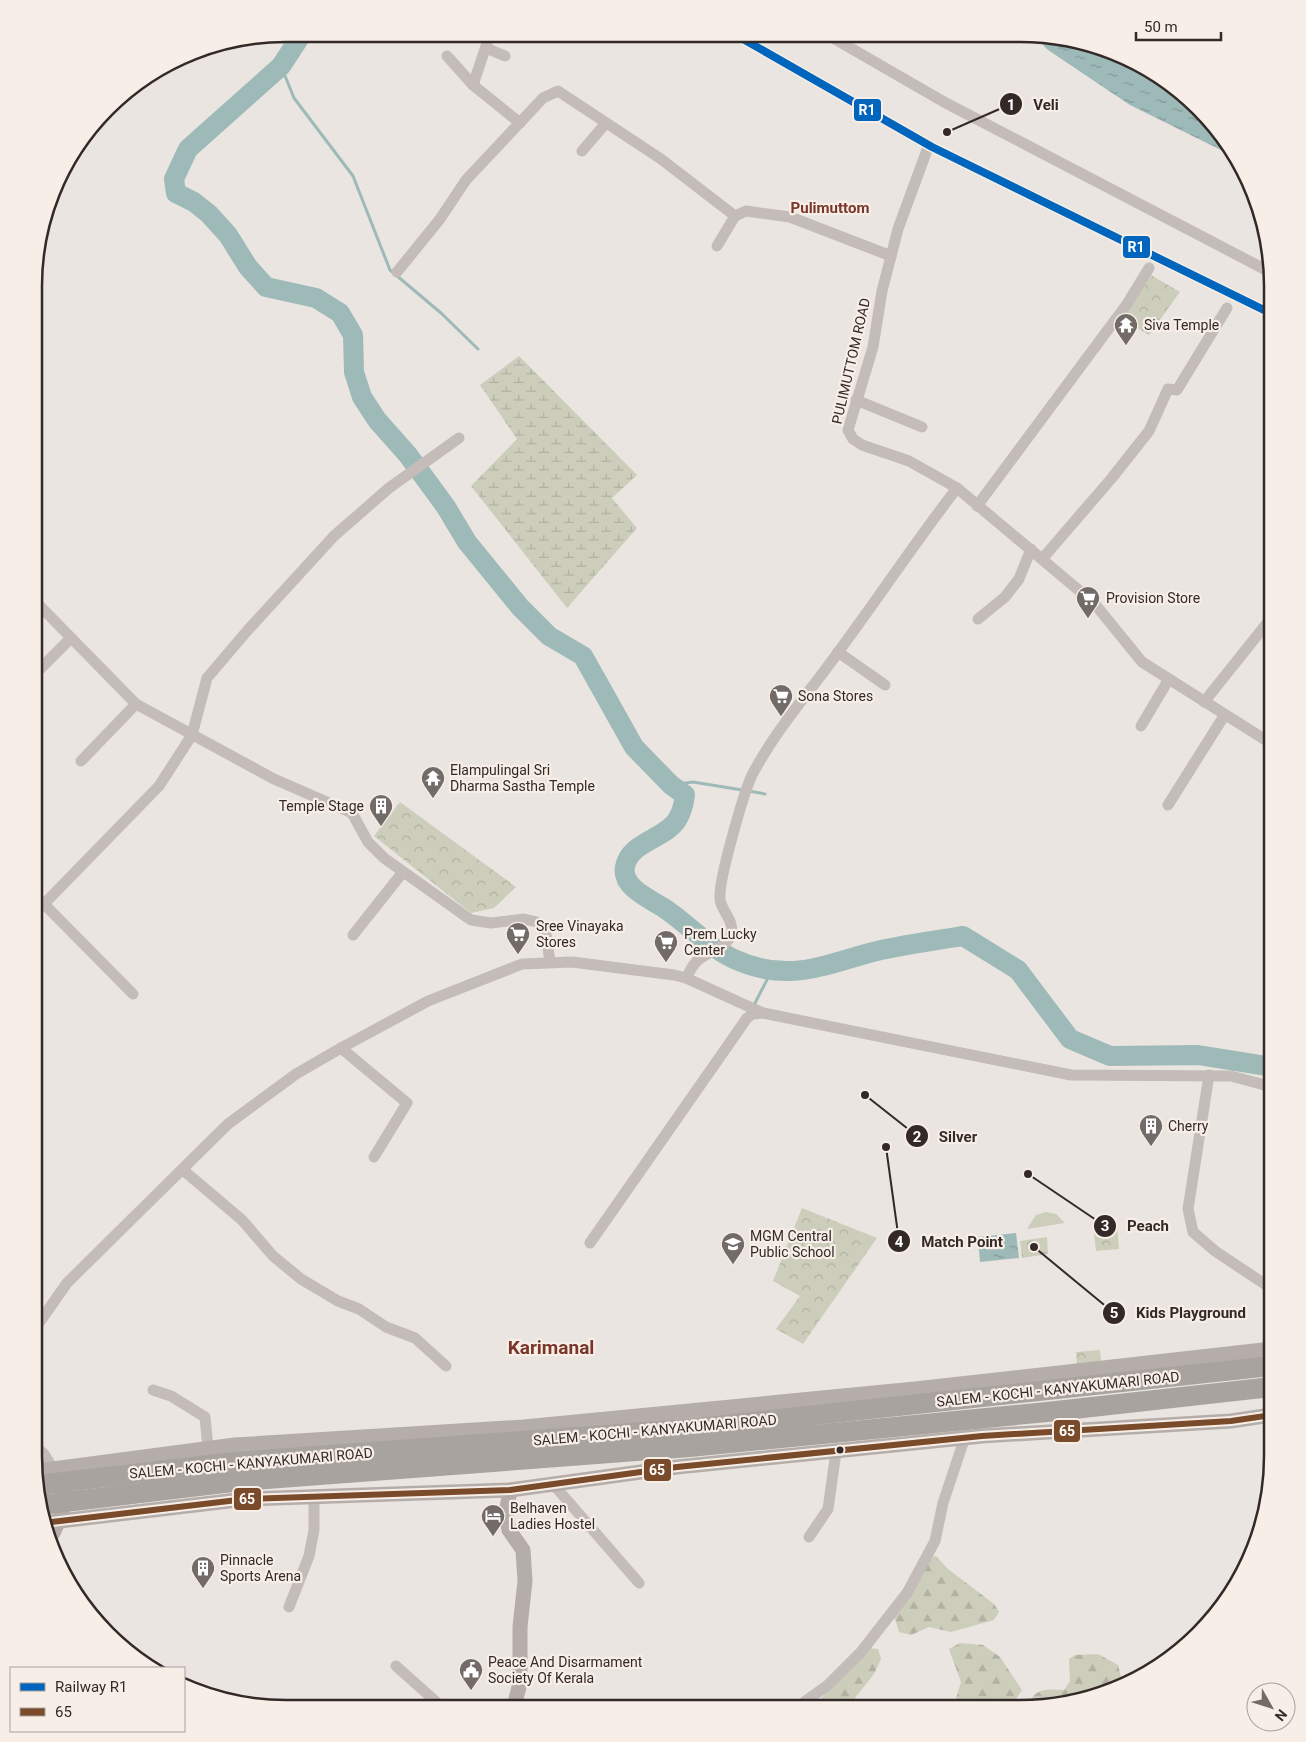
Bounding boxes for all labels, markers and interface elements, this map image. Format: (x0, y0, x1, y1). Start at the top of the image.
scale bar (1136, 10, 1221, 42)
text: 50 m (1144, 18, 1178, 36)
callout: Veli (998, 89, 1069, 119)
text: 1 (1007, 96, 1015, 114)
text: Veli (1033, 96, 1059, 114)
line badge: R1 (853, 98, 882, 122)
text: R1 (858, 102, 876, 118)
district label: Pulimuttom (791, 199, 869, 217)
line badge: R1 (1122, 235, 1151, 259)
text: R1 (1127, 239, 1145, 255)
street label: PULIMUTTOM ROAD (829, 296, 873, 426)
temple icon: Siva Temple (1113, 312, 1139, 346)
place label: Siva Temple (1144, 317, 1219, 333)
supermarket icon: Provision Store (1075, 585, 1101, 619)
place label: Provision Store (1106, 590, 1200, 606)
supermarket icon: Sona Stores (768, 683, 794, 717)
place label: Sona Stores (798, 688, 873, 704)
place label: Elampulingal Sri Dharma Sastha Temple (450, 762, 595, 794)
temple icon: Elampulingal Sri Dharma Sastha Temple (420, 765, 446, 799)
building icon: Temple Stage (368, 793, 394, 827)
place label: Temple Stage (279, 798, 364, 814)
place label: Sree Vinayaka Stores (536, 918, 624, 950)
supermarket icon: Sree Vinayaka Stores (505, 921, 531, 955)
place label: Prem Lucky Center (684, 926, 757, 958)
supermarket icon: Prem Lucky Center (653, 929, 679, 963)
building icon: Cherry (1138, 1113, 1164, 1147)
place label: Cherry (1168, 1118, 1209, 1134)
callout: Silver (904, 1121, 987, 1151)
text: 2 (913, 1128, 922, 1146)
text: Silver (939, 1128, 978, 1146)
callout: Peach (1092, 1211, 1179, 1241)
text: 3 (1101, 1217, 1109, 1235)
text: Peach (1127, 1217, 1169, 1235)
callout: Match Point (886, 1226, 1013, 1256)
place label: MGM Central Public School (750, 1228, 835, 1260)
school or university icon: MGM Central Public School (720, 1231, 746, 1265)
text: 4 (895, 1233, 904, 1251)
text: Match Point (921, 1233, 1003, 1251)
callout: Kids Playground (1101, 1298, 1256, 1328)
text: 5 (1110, 1304, 1118, 1322)
text: Kids Playground (1136, 1304, 1246, 1322)
district label: Karimanal (508, 1336, 594, 1359)
street label: SALEM - KOCHI - KANYAKUMARI ROAD (936, 1368, 1180, 1410)
street label: SALEM - KOCHI - KANYAKUMARI ROAD (533, 1411, 777, 1449)
line badge: 65 (1053, 1419, 1081, 1443)
text: 65 (1059, 1423, 1075, 1439)
street label: SALEM - KOCHI - KANYAKUMARI ROAD (129, 1444, 373, 1482)
unlabelled marker (835, 1445, 845, 1455)
line badge: 65 (643, 1458, 672, 1482)
text: 65 (649, 1462, 665, 1478)
line badge: 65 (233, 1487, 262, 1511)
text: 65 (239, 1491, 255, 1507)
place label: Belhaven Ladies Hostel (510, 1500, 595, 1532)
hotel icon: Belhaven Ladies Hostel (480, 1503, 506, 1537)
place label: Pinnacle Sports Arena (220, 1552, 301, 1584)
building icon: Pinnacle Sports Arena (190, 1555, 216, 1589)
place label: Peace And Disarmament Society Of Kerala (488, 1654, 643, 1686)
public building icon: Peace And Disarmament Society Of Kerala (458, 1657, 484, 1691)
legend (10, 1667, 185, 1732)
text: Railway R1 (55, 1678, 128, 1696)
north arrow (1246, 1682, 1296, 1732)
text: 65 (55, 1703, 72, 1721)
text: N (1272, 1706, 1290, 1724)

